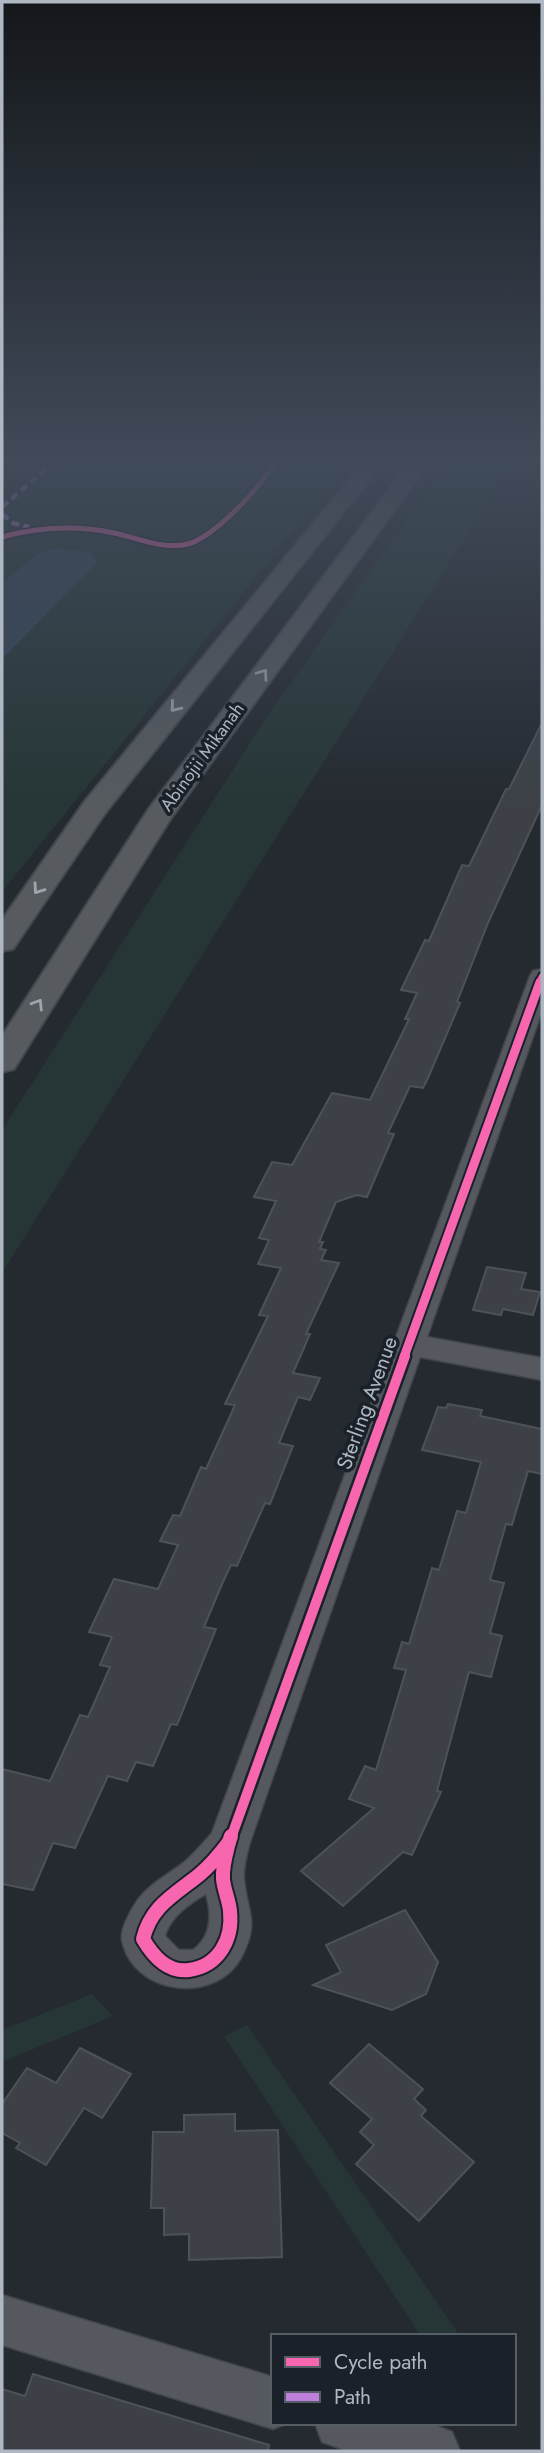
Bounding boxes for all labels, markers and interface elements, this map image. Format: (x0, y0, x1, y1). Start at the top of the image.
one-way arrow (254, 670, 267, 682)
street label: Abinojii Mikanah (154, 697, 250, 817)
one-way arrow (171, 699, 183, 712)
one-way arrow (34, 881, 46, 894)
one-way arrow (30, 999, 43, 1012)
street label: Sterling Avenue (329, 1332, 405, 1474)
legend (271, 2334, 516, 2425)
text: Cycle path (334, 2347, 427, 2377)
text: Path (334, 2382, 371, 2412)

